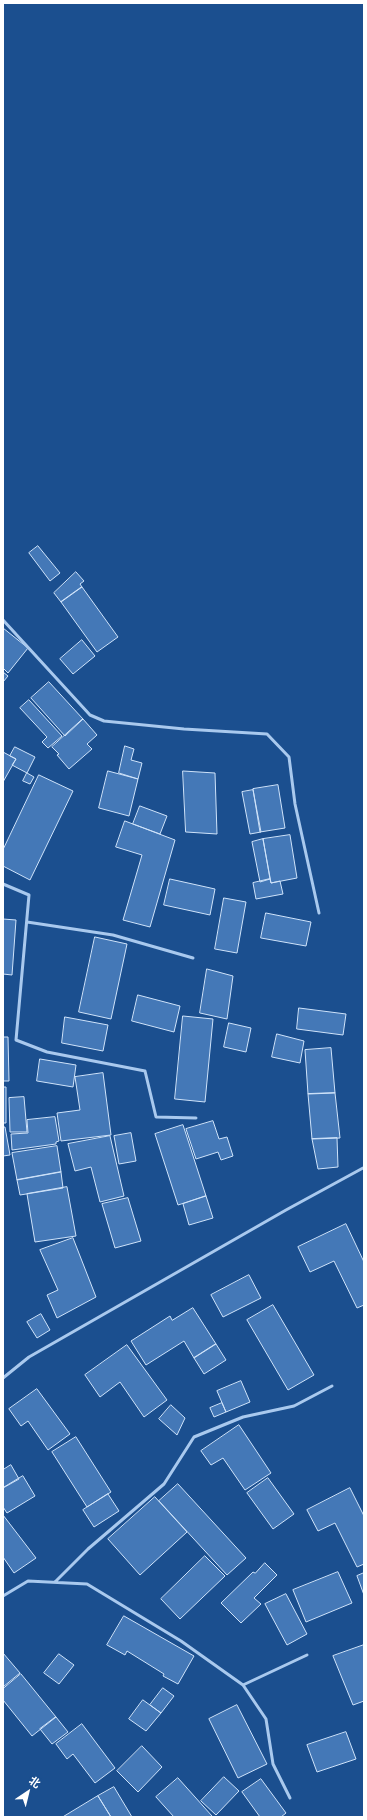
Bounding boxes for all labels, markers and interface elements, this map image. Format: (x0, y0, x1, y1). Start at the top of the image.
north arrow (8, 1772, 48, 1812)
text: 北 (26, 1773, 43, 1791)

